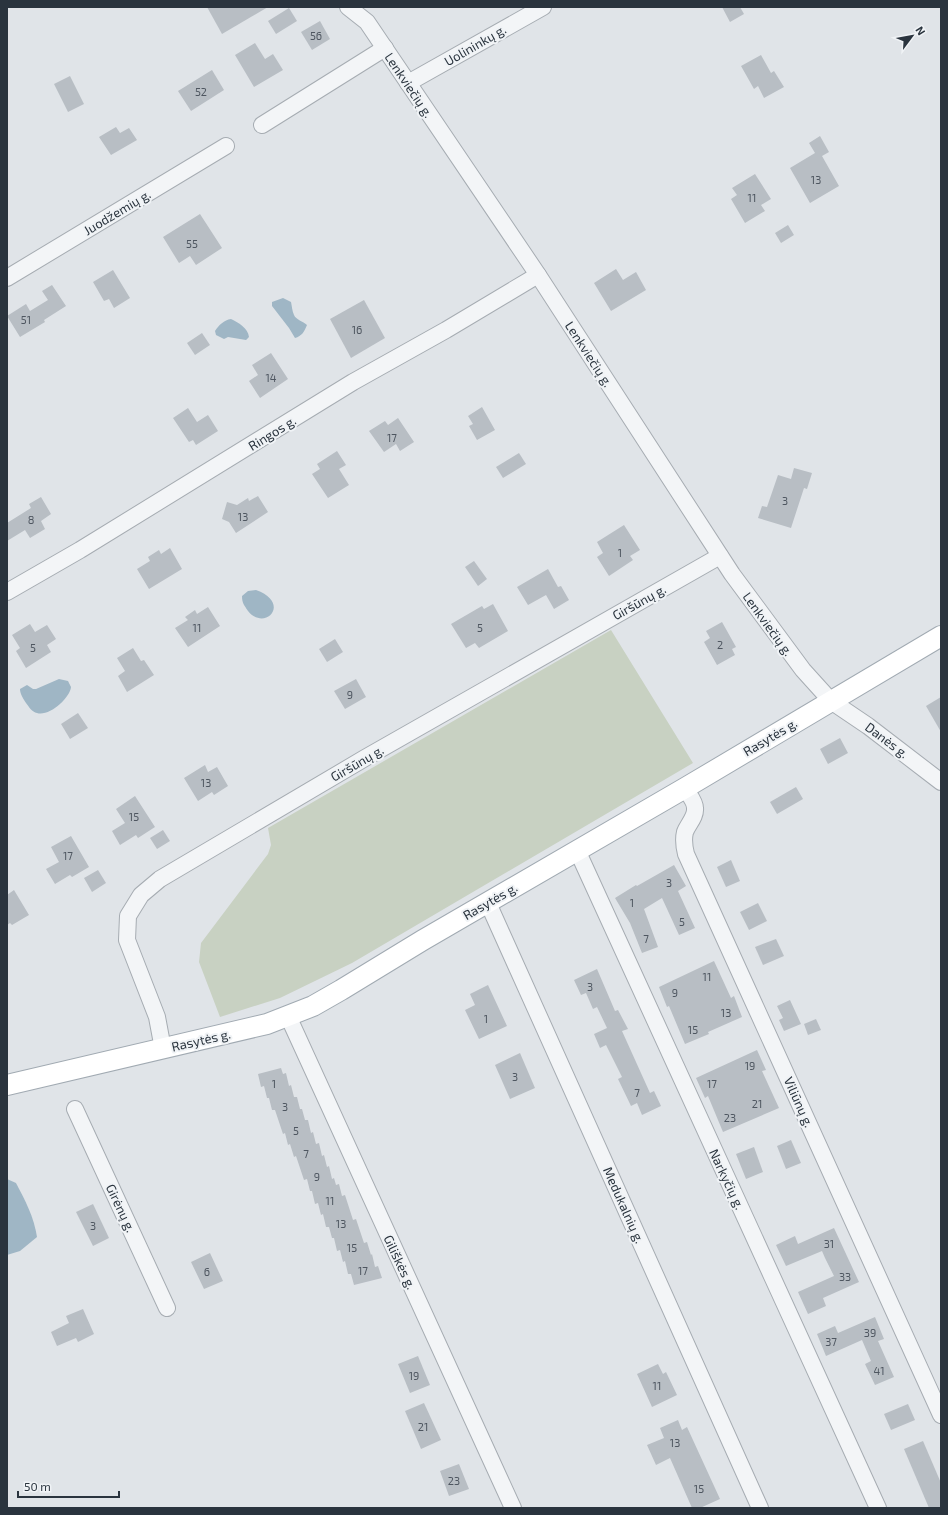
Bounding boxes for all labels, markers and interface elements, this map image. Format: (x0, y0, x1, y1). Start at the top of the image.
north arrow (892, 16, 932, 56)
street label: Uolininkų g. (441, 21, 509, 69)
text: N (913, 24, 929, 37)
house number: 56 (310, 29, 322, 42)
street label: Lenkviečių g. (381, 49, 437, 121)
house number: 52 (195, 85, 207, 98)
house number: 13 (811, 173, 821, 186)
street label: Juodžemių g. (81, 186, 153, 238)
house number: 11 (748, 191, 756, 204)
house number: 55 (186, 237, 198, 250)
house number: 51 (21, 313, 31, 326)
street label: Lenkviečių g. (562, 318, 616, 390)
house number: 16 (352, 323, 362, 336)
house number: 14 (265, 371, 277, 384)
street label: Ringos g. (245, 412, 299, 454)
house number: 17 (387, 431, 397, 444)
house number: 3 (782, 494, 788, 507)
house number: 13 (238, 510, 248, 523)
house number: 8 (28, 513, 34, 526)
house number: 1 (618, 546, 622, 559)
street label: Giršūnų g. (609, 581, 669, 623)
street label: Lenkviečių g. (739, 589, 797, 659)
house number: 11 (193, 621, 201, 634)
house number: 5 (477, 621, 483, 634)
house number: 2 (717, 638, 723, 651)
house number: 5 (30, 641, 36, 654)
house number: 9 (347, 688, 353, 701)
street label: Rasytės g. (740, 715, 800, 759)
street label: Danės g. (862, 719, 912, 761)
street label: Giršūnų g. (328, 741, 386, 785)
house number: 13 (201, 776, 211, 789)
house number: 15 (129, 810, 139, 823)
house number: 17 (63, 849, 73, 862)
house number: 3 (666, 876, 672, 889)
street label: Rasytės g. (460, 879, 520, 923)
house number: 1 (630, 896, 634, 909)
house number: 5 (679, 915, 685, 928)
house number: 7 (643, 932, 649, 945)
house number: 11 (703, 970, 711, 983)
house number: 3 (587, 980, 593, 993)
house number: 9 (672, 986, 678, 999)
house number: 13 (721, 1006, 731, 1019)
house number: 1 (484, 1012, 488, 1025)
house number: 15 (688, 1023, 698, 1036)
street label: Rasytės g. (170, 1025, 232, 1055)
house number: 19 (745, 1059, 755, 1072)
house number: 3 (512, 1070, 518, 1083)
street label: Viliūnų g. (781, 1074, 817, 1130)
house number: 1 (272, 1077, 276, 1090)
house number: 17 (707, 1077, 717, 1090)
house number: 7 (634, 1086, 640, 1099)
house number: 21 (752, 1097, 762, 1110)
house number: 3 (282, 1100, 288, 1113)
house number: 23 (724, 1111, 736, 1124)
house number: 5 (293, 1124, 299, 1137)
street label: Narkyčių g. (706, 1146, 748, 1212)
house number: 7 (303, 1147, 309, 1160)
street label: Medukalnių g. (600, 1164, 648, 1246)
house number: 9 (314, 1170, 320, 1183)
street label: Girėnų g. (103, 1181, 139, 1235)
house number: 11 (326, 1194, 334, 1207)
house number: 13 (336, 1217, 346, 1230)
house number: 3 (90, 1219, 96, 1232)
street label: Giliškės g. (380, 1232, 420, 1292)
house number: 31 (824, 1237, 834, 1250)
house number: 15 (347, 1241, 357, 1254)
house number: 17 (358, 1264, 368, 1277)
house number: 6 (204, 1265, 210, 1278)
house number: 33 (839, 1270, 851, 1283)
house number: 39 (864, 1326, 876, 1339)
house number: 37 (825, 1335, 837, 1348)
house number: 41 (873, 1364, 885, 1377)
house number: 19 (409, 1369, 419, 1382)
house number: 11 (653, 1379, 661, 1392)
house number: 21 (418, 1420, 428, 1433)
house number: 13 (670, 1436, 680, 1449)
scale bar (18, 1473, 119, 1499)
house number: 23 (448, 1474, 460, 1487)
text: 50 m (24, 1479, 51, 1493)
house number: 15 (694, 1482, 704, 1495)

